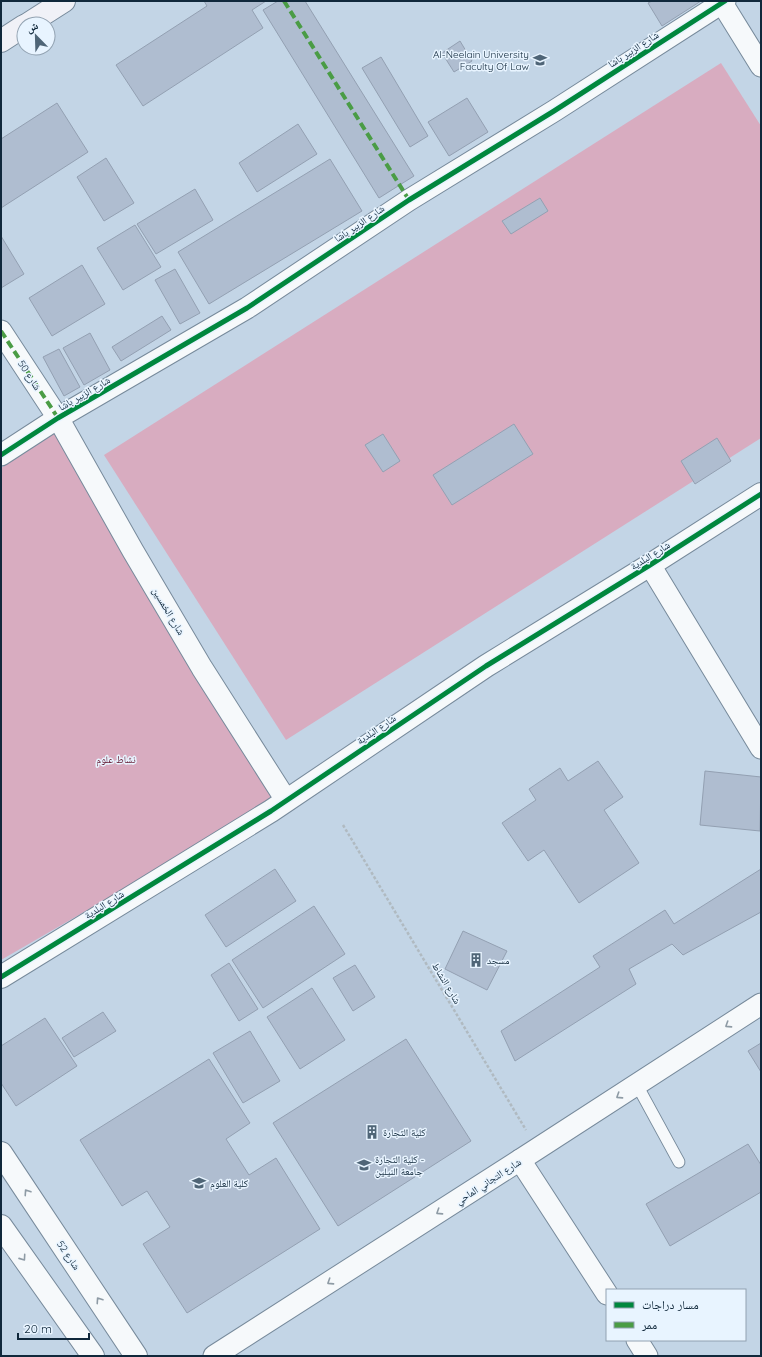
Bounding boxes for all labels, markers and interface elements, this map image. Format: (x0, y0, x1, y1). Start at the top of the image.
north arrow (16, 16, 56, 56)
text: ش (24, 18, 41, 36)
street label: شارع الزبير باشا (605, 28, 661, 71)
place label: Al-Neelain University Faculty Of Law (433, 48, 529, 73)
school or university icon: Al-Neelain University Faculty Of Law (532, 52, 548, 68)
street label: شارع الزبير باشا (332, 202, 387, 245)
street label: شارع 50 (15, 358, 44, 393)
street label: شارع الزبير باشا (56, 373, 113, 414)
street label: شارع البلدية (628, 538, 673, 573)
street label: شارع الخمسين (149, 585, 188, 638)
street label: شارع البلدية (354, 711, 399, 747)
park label: نشاط علوم (96, 753, 136, 767)
street label: شارع البلدية (82, 887, 127, 922)
building icon: مسجد (468, 952, 484, 968)
place label: مسجد (487, 954, 510, 967)
street label: شارع النشاط (429, 960, 464, 1007)
one-way arrow (725, 1020, 732, 1028)
one-way arrow (616, 1091, 623, 1099)
building icon: كلية التجارة (364, 1124, 380, 1140)
place label: كلية التجارة (383, 1126, 426, 1139)
place label: كلية التجارة - جامعة النيلين (375, 1153, 424, 1178)
street label: شارع التجاني الماحي (453, 1155, 525, 1209)
school or university icon: كلية التجارة - جامعة النيلين (356, 1157, 372, 1173)
school or university icon: كلية العلوم (191, 1175, 207, 1191)
place label: كلية العلوم (210, 1177, 248, 1191)
one-way arrow (24, 1189, 32, 1196)
one-way arrow (437, 1207, 444, 1214)
street label: شارع 52 (54, 1238, 83, 1273)
one-way arrow (18, 1254, 26, 1261)
one-way arrow (327, 1277, 334, 1285)
legend (606, 1289, 746, 1341)
one-way arrow (96, 1297, 104, 1304)
text: مسار دراجات (642, 1297, 699, 1312)
scale bar (18, 1315, 89, 1341)
text: ممر (641, 1317, 657, 1332)
text: 20 m (24, 1321, 52, 1336)

